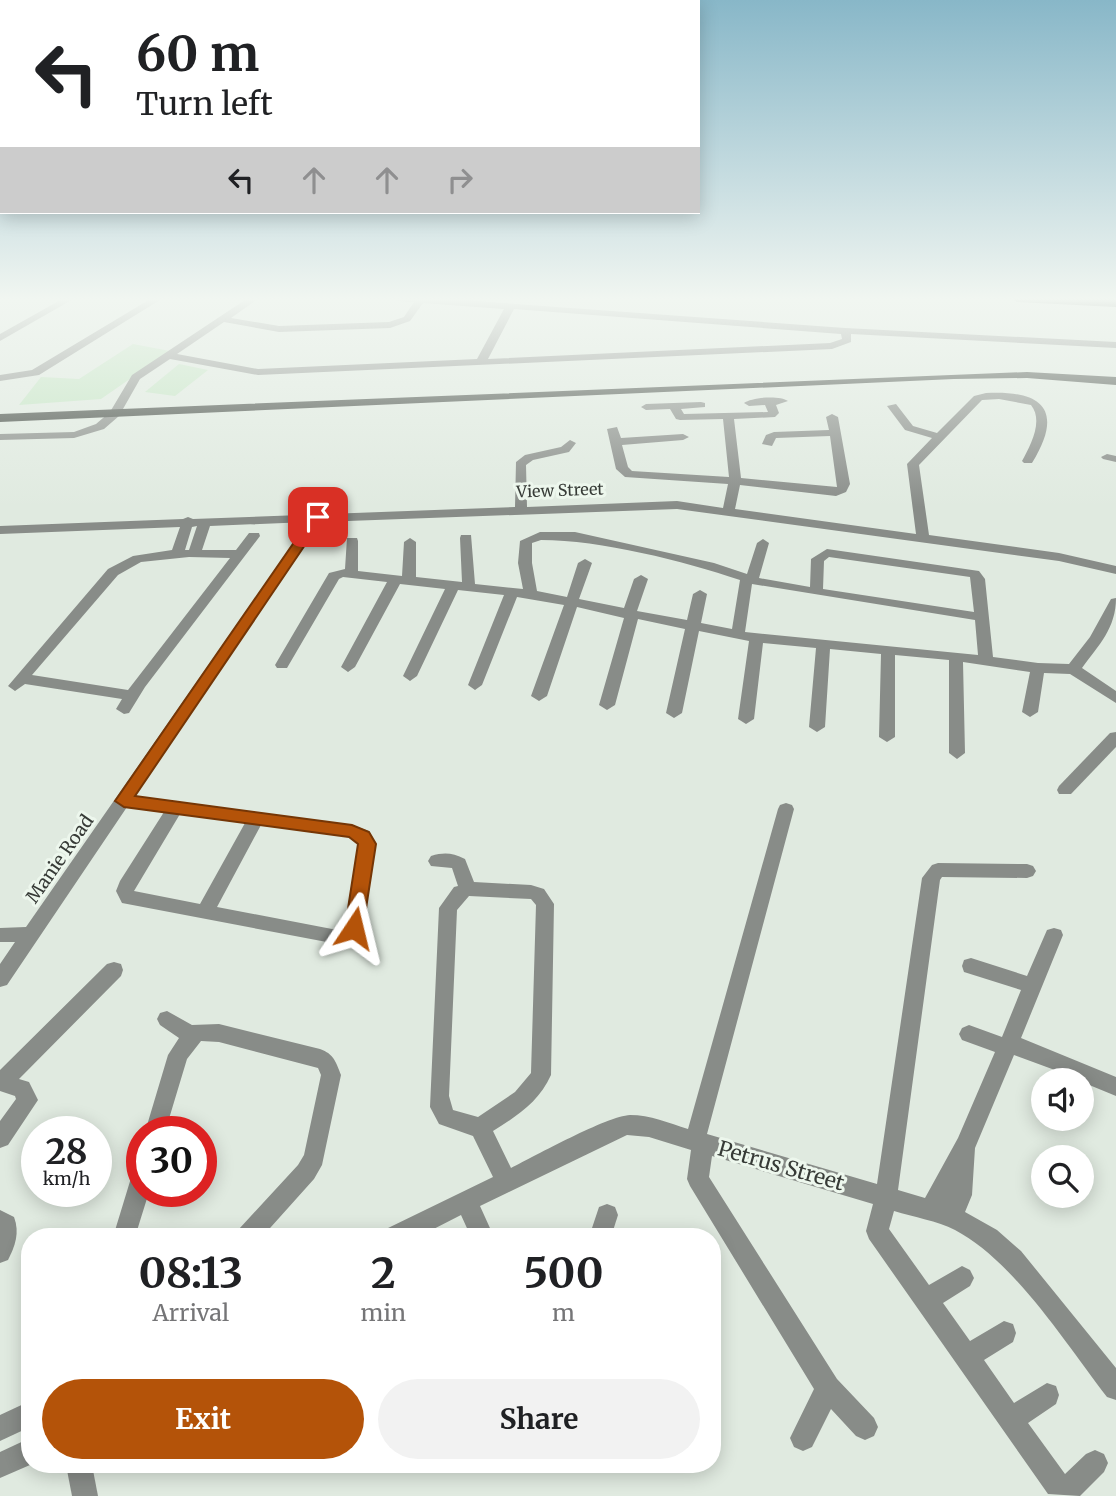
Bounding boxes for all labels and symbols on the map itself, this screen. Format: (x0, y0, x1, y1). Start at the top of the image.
street label: View Street (515, 478, 605, 502)
pin (288, 487, 348, 547)
street label: Manie Road (21, 810, 99, 907)
position arrow (317, 891, 391, 965)
speed limit sign: 30 (126, 1116, 217, 1207)
street label: Petrus Street (715, 1135, 848, 1196)

